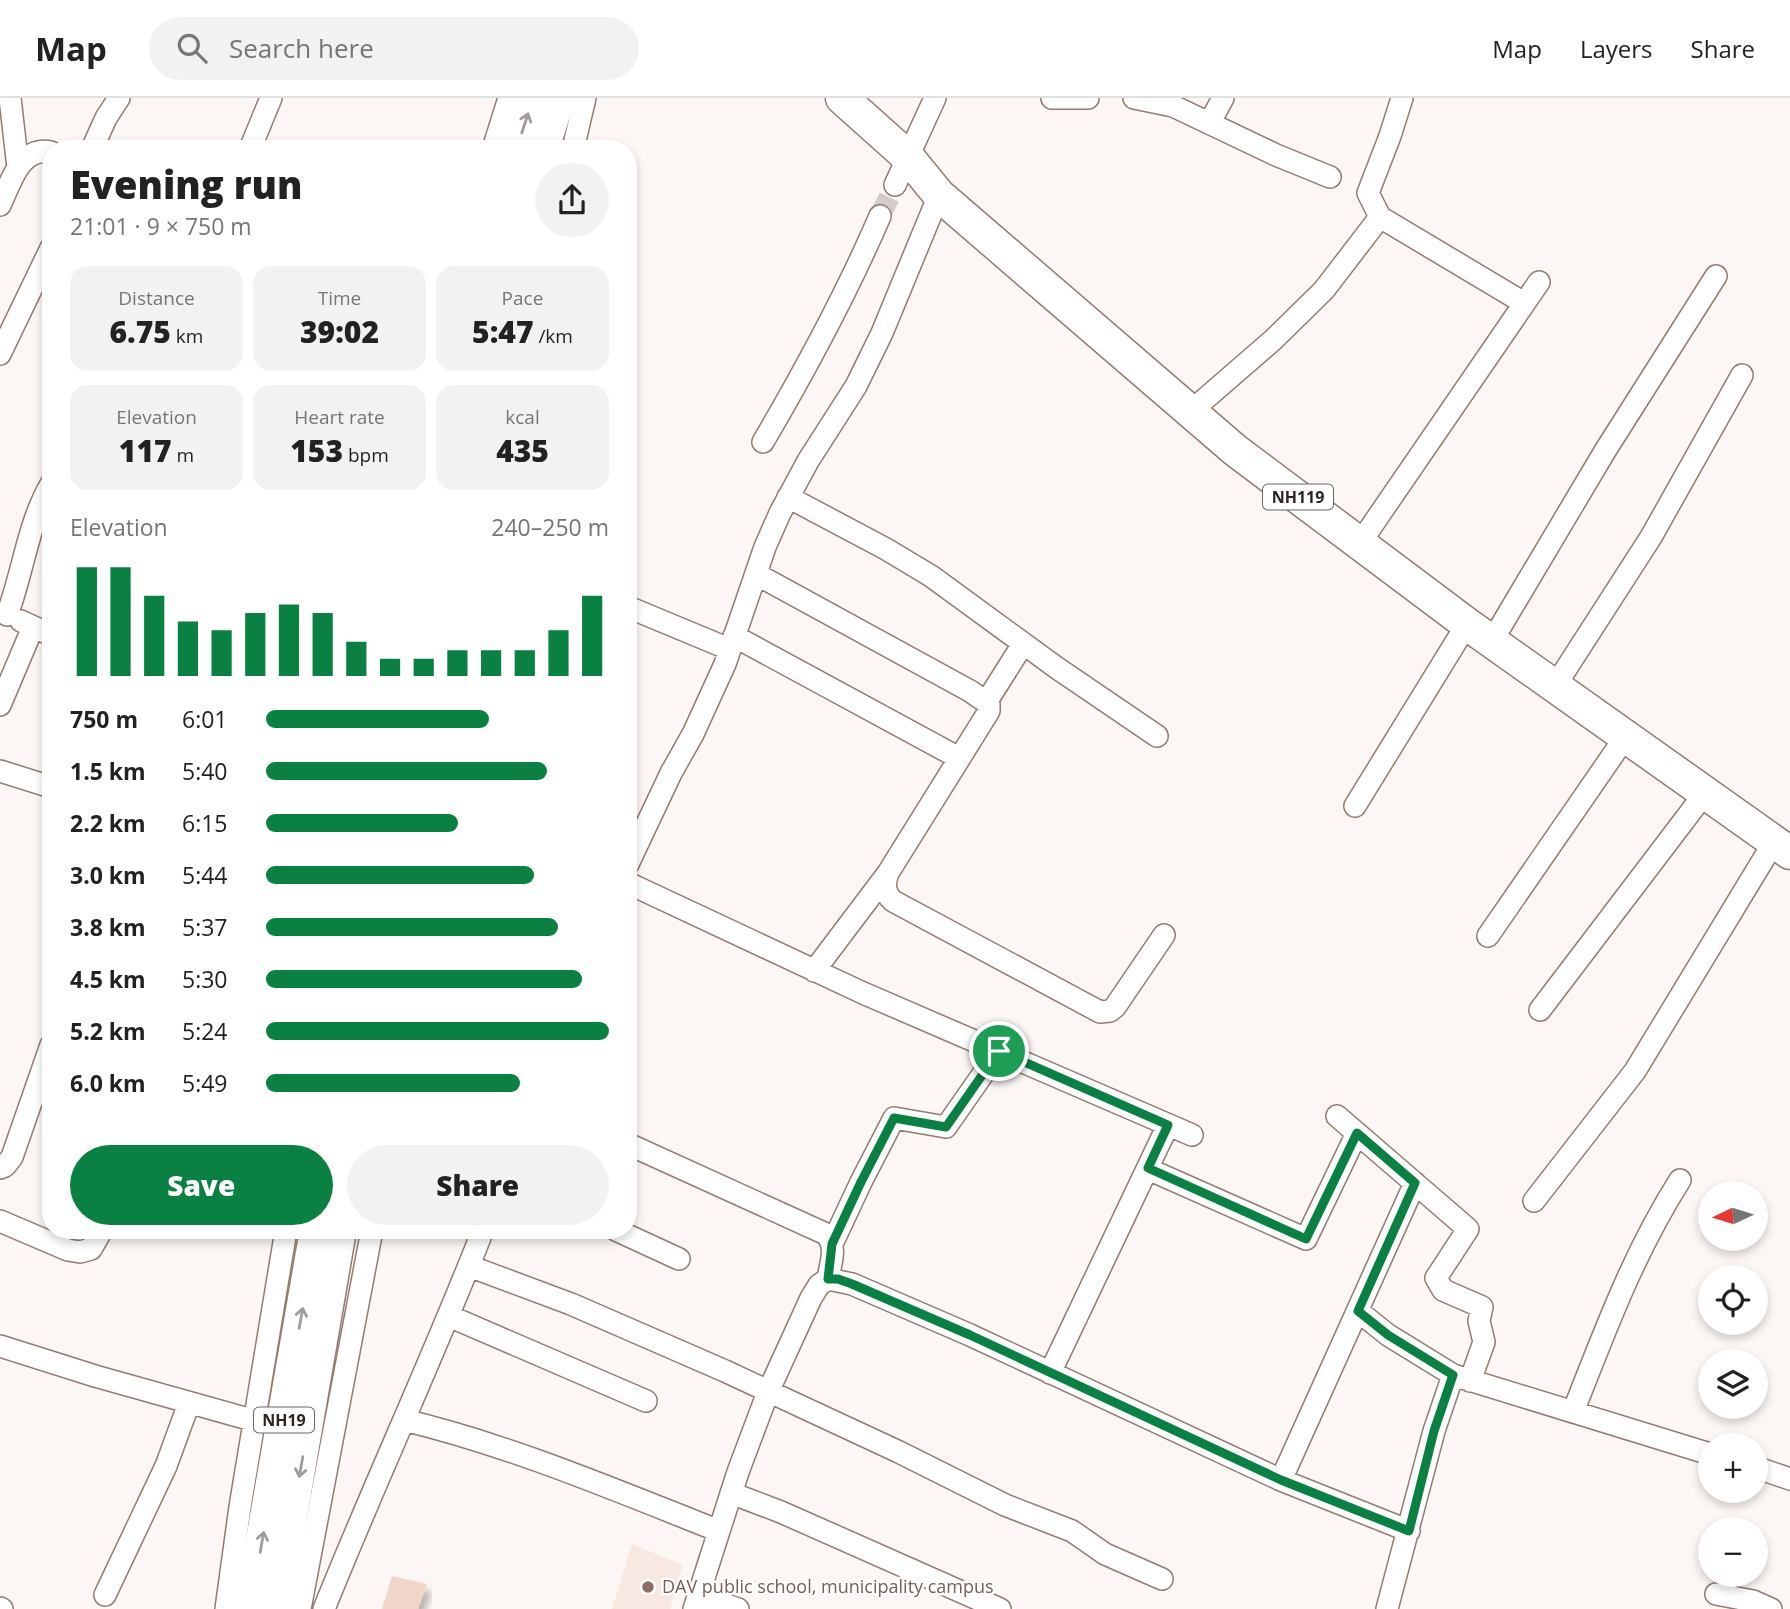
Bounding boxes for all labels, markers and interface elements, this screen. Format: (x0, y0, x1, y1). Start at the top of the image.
search box (149, 17, 639, 80)
text: Map (35, 26, 107, 71)
icon: search (173, 29, 211, 67)
text: Search here (229, 30, 374, 66)
text: Map (1492, 32, 1542, 65)
text: Layers (1580, 32, 1653, 65)
text: Share (1691, 32, 1755, 65)
one-way arrow (520, 113, 532, 135)
text: Evening run (70, 158, 302, 210)
button: share (535, 163, 609, 237)
text: 21:01 · 9 × 750 m (70, 210, 252, 242)
text: Distance (118, 285, 195, 311)
text: Time (318, 285, 361, 311)
text: Pace (502, 285, 543, 311)
text: 6.75 (110, 311, 171, 352)
text: 39:02 (300, 311, 379, 352)
text: 5:47 (472, 311, 533, 352)
text: km (171, 323, 203, 349)
text: /km (533, 323, 573, 349)
text: Elevation (116, 404, 197, 430)
text: Heart rate (294, 404, 385, 430)
text: kcal (505, 404, 540, 430)
text: 117 (119, 430, 172, 471)
text: 153 (290, 430, 343, 471)
text: 435 (496, 430, 549, 471)
text: m (172, 442, 194, 468)
text: bpm (343, 442, 389, 468)
road number: NH119 (1263, 484, 1333, 510)
text: Elevation (70, 511, 168, 543)
text: 240–250 m (491, 511, 609, 543)
text: 750 m (70, 703, 138, 735)
text: 6:01 (182, 703, 228, 735)
text: 1.5 km (70, 755, 146, 787)
text: 5:40 (182, 755, 228, 787)
text: 2.2 km (70, 807, 146, 839)
text: 6:15 (182, 807, 228, 839)
text: 3.0 km (70, 859, 146, 891)
text: 5:44 (182, 859, 228, 891)
text: 3.8 km (70, 911, 146, 943)
text: 5:37 (182, 911, 228, 943)
text: 4.5 km (70, 963, 146, 995)
text: 5:30 (182, 963, 228, 995)
text: 5.2 km (70, 1015, 146, 1047)
text: 5:24 (182, 1015, 228, 1047)
pin (969, 1021, 1029, 1081)
icon: arrive (980, 1032, 1018, 1070)
text: 6.0 km (70, 1067, 146, 1099)
text: 5:49 (182, 1067, 228, 1099)
button: Save (70, 1145, 333, 1225)
button: Share (347, 1145, 609, 1225)
north arrow (1698, 1181, 1768, 1251)
map controls (1698, 1181, 1768, 1587)
button: locate (1698, 1265, 1768, 1335)
one-way arrow (295, 1307, 308, 1330)
button: layers (1698, 1349, 1768, 1419)
road number: NH19 (254, 1408, 314, 1432)
button: + (1698, 1433, 1768, 1503)
one-way arrow (293, 1455, 307, 1478)
button: − (1698, 1517, 1768, 1587)
one-way arrow (256, 1531, 269, 1554)
place label: DAV public school, municipality campus (662, 1574, 994, 1598)
marker: DAV public school, municipality campus (640, 1579, 656, 1595)

